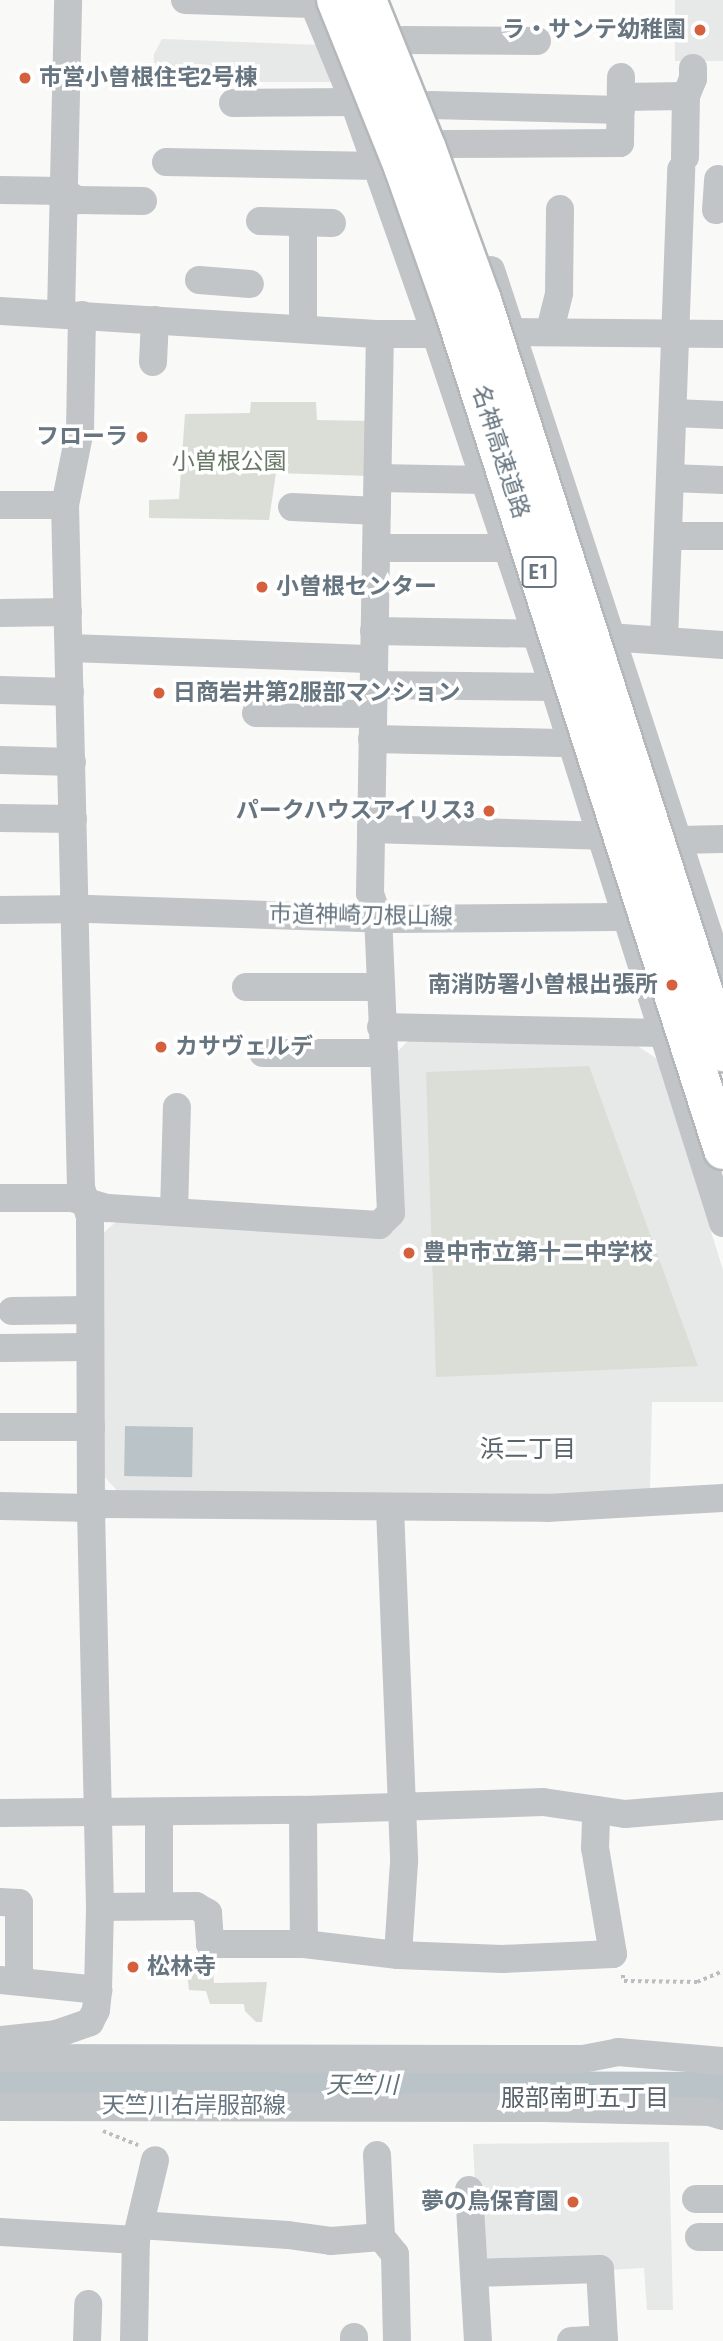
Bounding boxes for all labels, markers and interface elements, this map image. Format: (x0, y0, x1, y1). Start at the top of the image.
place label: ラ・サンテ幼稚園 (502, 16, 686, 44)
marker: ラ・サンテ幼稚園 (692, 22, 708, 38)
place label: 市営小曽根住宅2号棟 (39, 64, 258, 92)
marker: 市営小曽根住宅2号棟 (17, 70, 33, 86)
street label: 名神高速道路 (466, 382, 534, 522)
place label: フローラ (36, 423, 128, 451)
marker: フローラ (134, 429, 150, 445)
park label: 小曽根公園 (172, 448, 286, 476)
road number: E1 (522, 554, 556, 590)
place label: 小曽根センター (276, 573, 437, 601)
marker: 小曽根センター (254, 579, 270, 595)
place label: 日商岩井第2服部マンション (173, 679, 461, 707)
marker: 日商岩井第2服部マンション (151, 685, 167, 701)
place label: パークハウスアイリス3 (233, 797, 475, 825)
marker: パークハウスアイリス3 (481, 803, 497, 819)
street label: 市道神崎刀根山線 (269, 901, 453, 931)
place label: 南消防署小曽根出張所 (428, 971, 658, 999)
marker: 南消防署小曽根出張所 (664, 977, 680, 993)
place label: カサヴェルデ (175, 1033, 313, 1061)
marker: カサヴェルデ (153, 1039, 169, 1055)
place label: 豊中市立第十二中学校 (423, 1239, 653, 1267)
marker: 豊中市立第十二中学校 (401, 1245, 417, 1261)
district label: 浜二丁目 (480, 1436, 576, 1464)
place label: 松林寺 (147, 1953, 216, 1981)
marker: 松林寺 (125, 1959, 141, 1975)
water label: 天竺川 (326, 2072, 398, 2100)
district label: 服部南町五丁目 (501, 2085, 669, 2113)
street label: 天竺川右岸服部線 (102, 2092, 286, 2120)
place label: 夢の鳥保育園 (421, 2188, 559, 2216)
marker: 夢の鳥保育園 (565, 2194, 581, 2210)

